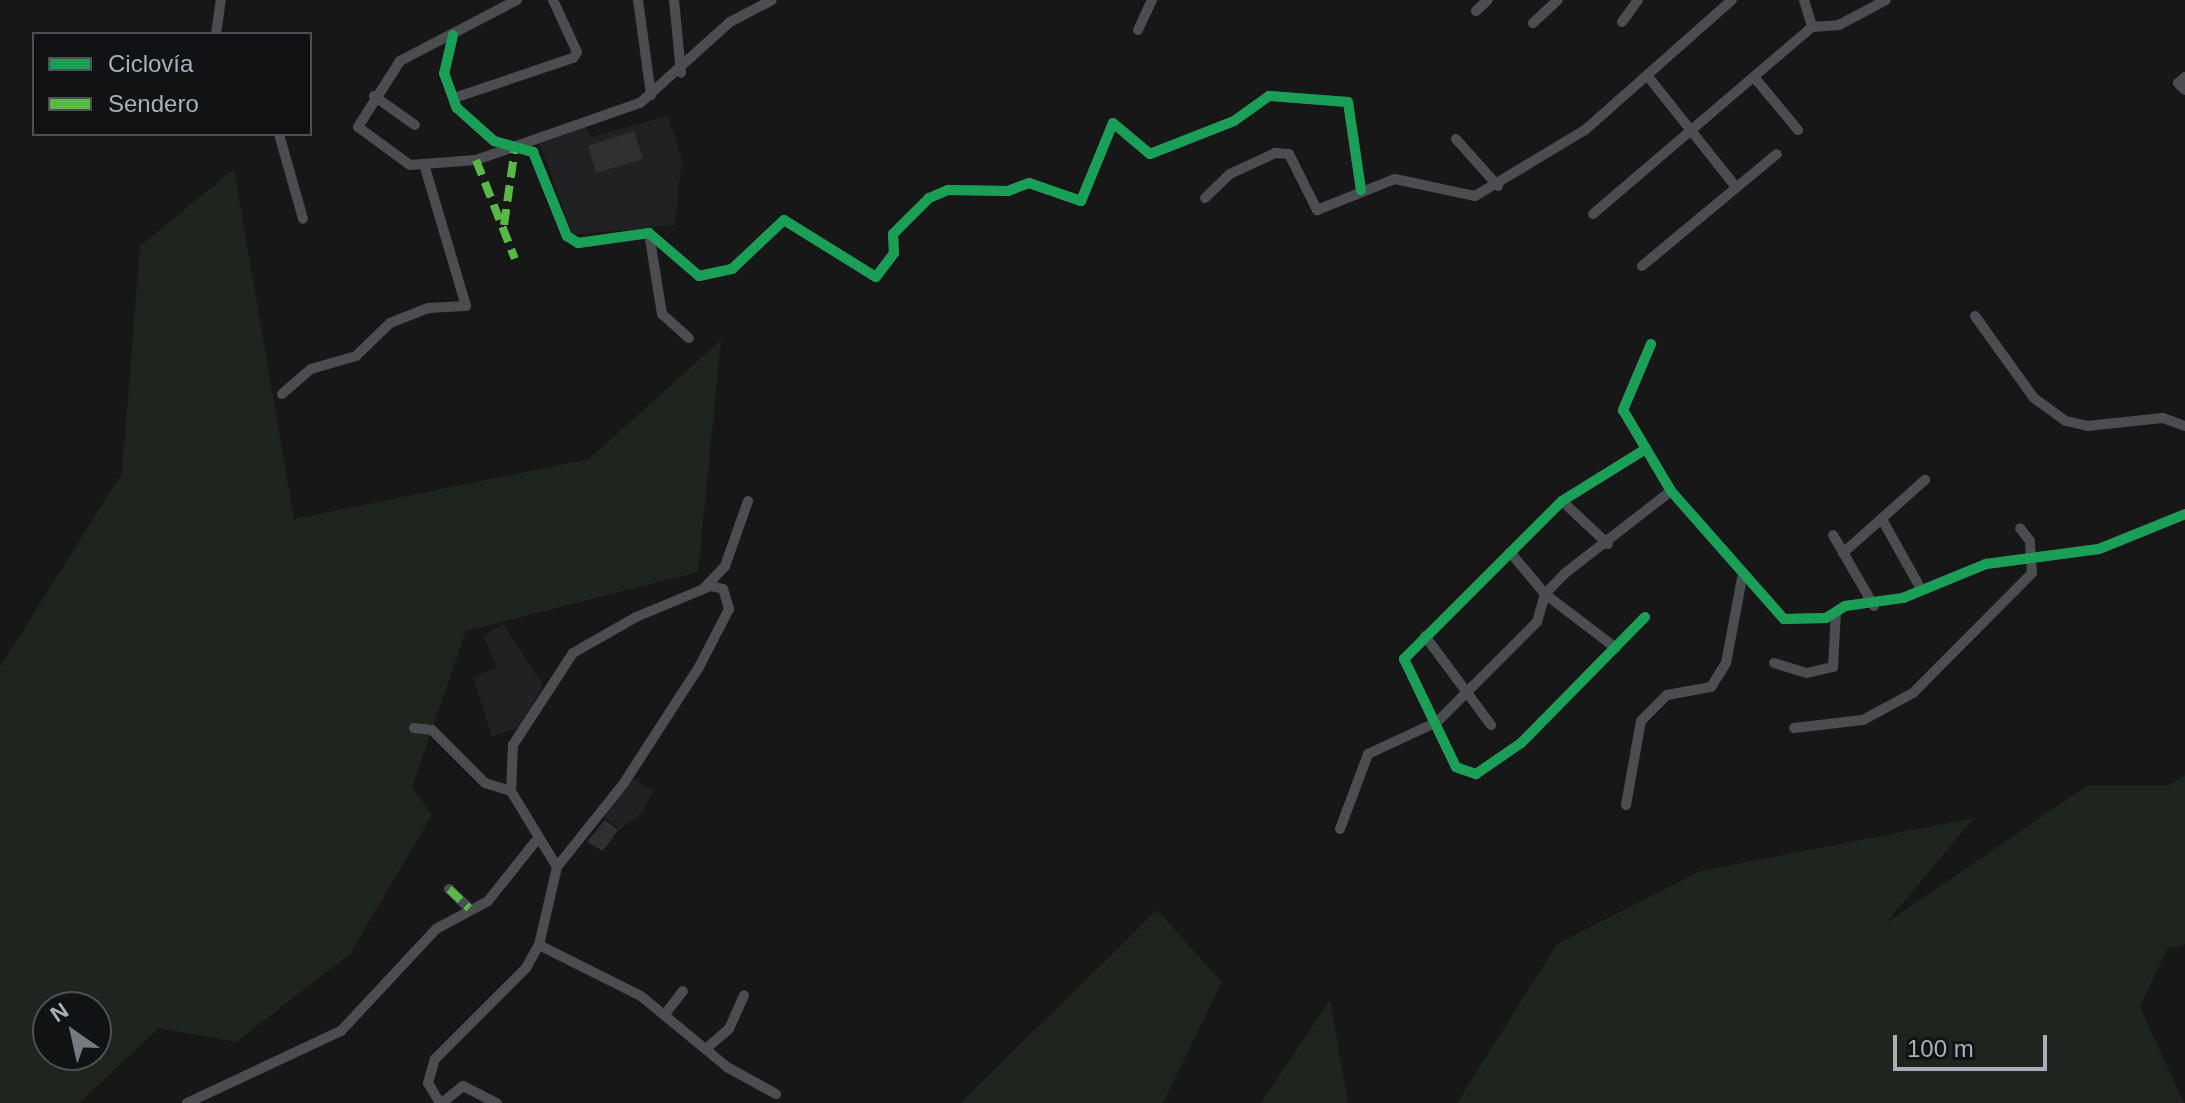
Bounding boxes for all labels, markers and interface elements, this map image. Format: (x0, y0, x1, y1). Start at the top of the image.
legend (32, 32, 312, 136)
text: Ciclovía (108, 50, 193, 77)
text: Sendero (108, 90, 199, 117)
north arrow (32, 991, 112, 1071)
text: N (46, 998, 73, 1027)
scale bar (1897, 1019, 2051, 1069)
text: 100 m (1907, 1035, 1974, 1062)

